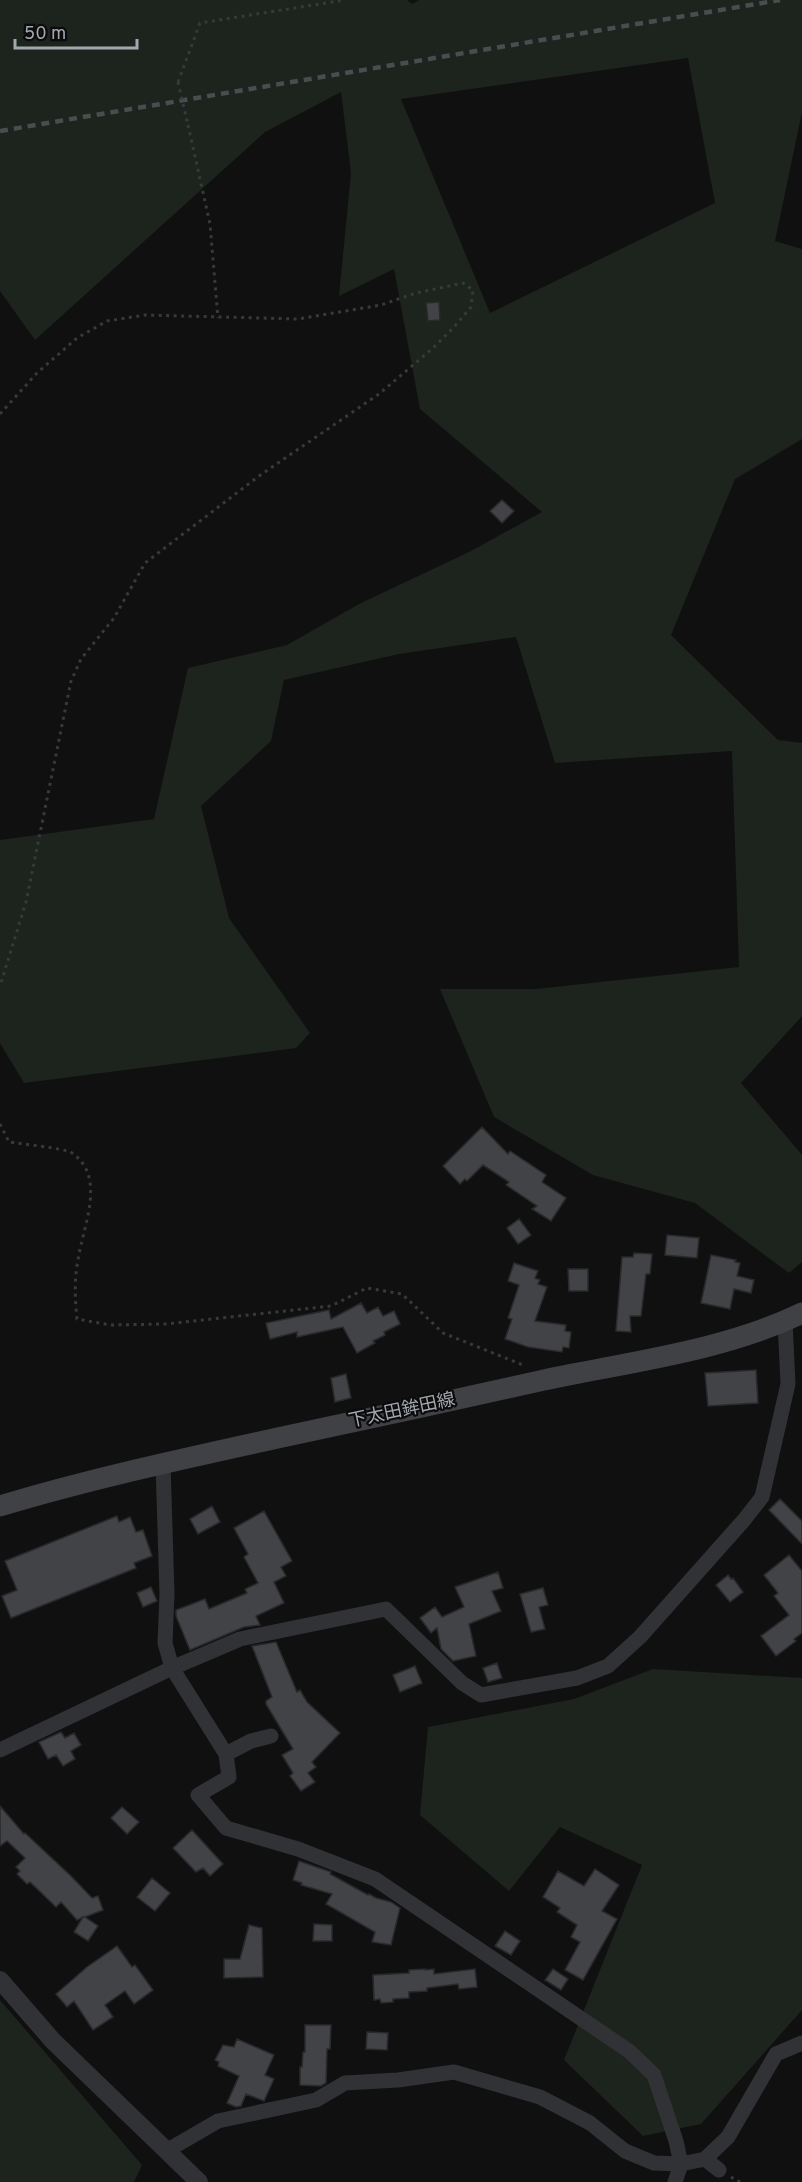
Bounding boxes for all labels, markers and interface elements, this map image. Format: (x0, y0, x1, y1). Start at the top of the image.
scale bar (15, 12, 136, 50)
text: 50 m (24, 23, 66, 46)
street label: 下太田鉾田線 (347, 1389, 457, 1433)

